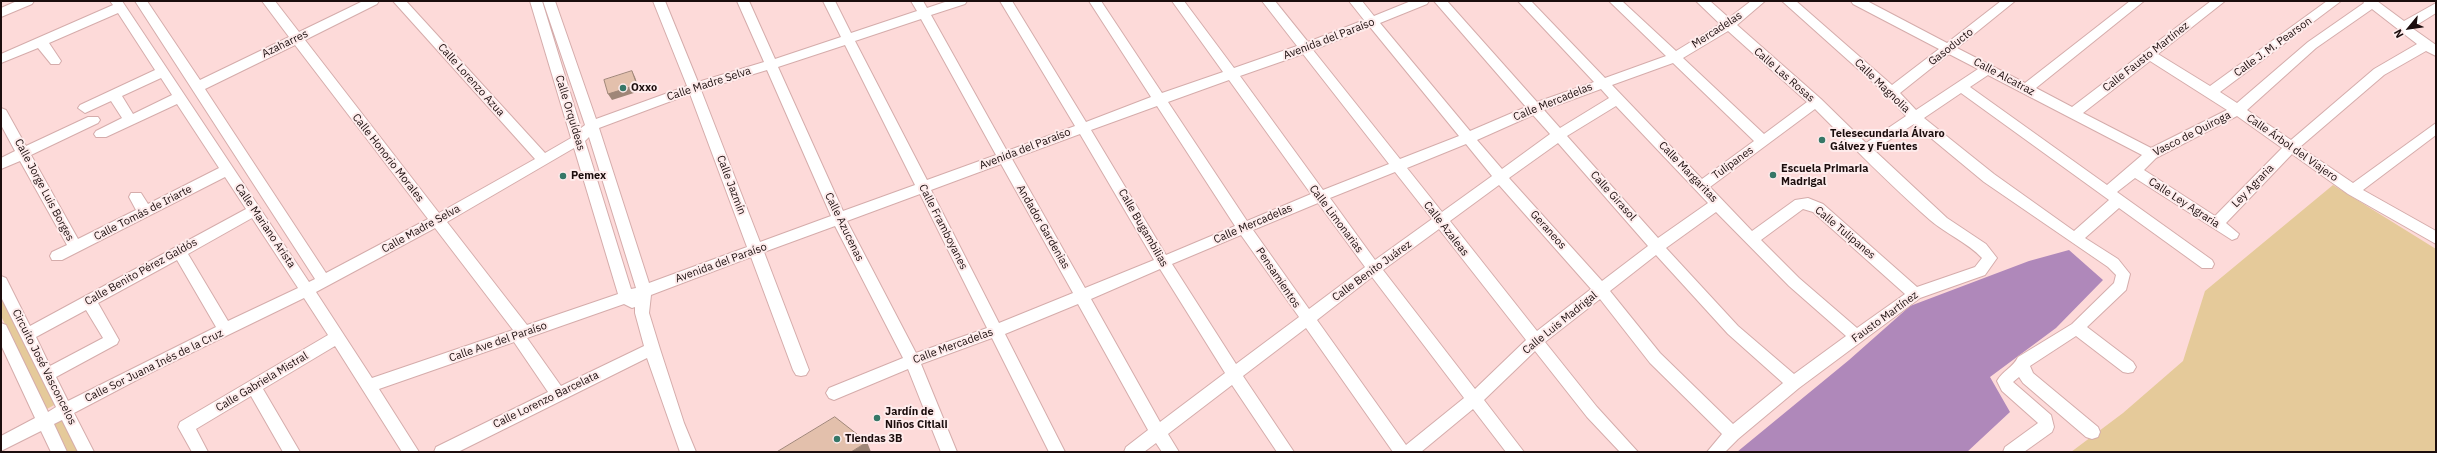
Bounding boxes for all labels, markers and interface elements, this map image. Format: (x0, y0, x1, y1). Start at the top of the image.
north arrow (2389, 8, 2429, 48)
street label: Mercadelas (1690, 9, 1744, 51)
street label: Calle J. M. Pearson (2232, 14, 2314, 80)
street label: Avenida del Paraíso (1282, 16, 1376, 62)
street label: Calle Fausto Martínez (2100, 19, 2192, 95)
street label: Gasoducto (1926, 25, 1976, 69)
street label: Azaharres (260, 27, 310, 61)
text: N (2390, 27, 2407, 41)
street label: Calle Lorenzo Azua (435, 41, 507, 119)
street label: Calle Las Rosas (1751, 45, 1817, 105)
street label: Calle Alcatraz (1971, 55, 2037, 99)
street label: Calle Magnolia (1852, 56, 1912, 116)
street label: Calle Madre Selva (665, 64, 753, 104)
street label: Calle Orquídeas (552, 74, 588, 152)
street label: Calle Mercadelas (1511, 80, 1595, 124)
place label: Oxxo (631, 81, 657, 95)
marker: Oxxo (618, 83, 628, 93)
street label: Vasco de Quiroga (2151, 109, 2233, 159)
street label: Calle Honorio Morales (349, 111, 427, 205)
street label: Calle Árbol del Viajero (2244, 111, 2340, 185)
street label: Avenida del Paraíso (978, 126, 1072, 172)
place label: Telesecundaria Álvaro Gálvez y Fuentes (1830, 127, 1945, 153)
marker: Telesecundaria Álvaro Gálvez y Fuentes (1817, 135, 1827, 145)
street label: Calle Jorge Luis Borges (11, 137, 77, 243)
street label: Calle Margaritas (1656, 139, 1720, 205)
street label: Tulipanes (1710, 144, 1756, 182)
street label: Calle Jazmín (714, 153, 748, 217)
place label: Escuela Primaria Madrigal (1781, 162, 1868, 188)
street label: Ley Agraria (2229, 162, 2277, 210)
place label: Pemex (571, 169, 606, 183)
street label: Calle Girasol (1587, 169, 1639, 223)
marker: Escuela Primaria Madrigal (1768, 170, 1778, 180)
marker: Pemex (558, 171, 568, 181)
street label: Calle Ley Agraria (2146, 175, 2222, 231)
street label: Calle Mariano Arista (232, 181, 298, 271)
street label: Calle Framboyanes (916, 182, 970, 272)
street label: Calle Tomás de Iriarte (92, 183, 194, 243)
street label: Andador Gardenias (1014, 183, 1072, 271)
street label: Calle Limonarias (1306, 183, 1366, 255)
street label: Calle Bugambilias (1115, 187, 1171, 269)
street label: Calle Azucenas (822, 191, 866, 263)
street label: Calle Azaleas (1421, 199, 1471, 259)
street label: Calle Mercadelas (1212, 201, 1294, 247)
street label: Calle Madre Selva (380, 202, 462, 256)
street label: Calle Tulipanes (1812, 204, 1878, 262)
street label: Geraneos (1527, 208, 1569, 252)
street label: Calle Benito Pérez Galdós (82, 236, 200, 308)
street label: Calle Benito Juárez (1330, 238, 1414, 304)
street label: Avenida del Paraíso (673, 240, 769, 286)
street label: Pensamientos (1253, 245, 1303, 311)
street label: Calle Luis Madrigal (1520, 289, 1600, 357)
street label: Fausto Martínez (1849, 289, 1921, 345)
street label: Circuito José Vasconcelos (9, 307, 79, 427)
street label: Calle Ave del Paraíso (447, 319, 549, 365)
street label: Calle Mercadelas (911, 325, 995, 367)
street label: Calle Sor Juana Inés de la Cruz (83, 327, 225, 405)
street label: Calle Gabriela Mistral (214, 349, 310, 415)
street label: Calle Lorenzo Barcelata (491, 369, 601, 431)
place label: Jardín de Niños Citlali (885, 405, 948, 431)
marker: Jardín de Niños Citlali (872, 413, 882, 423)
place label: Tiendas 3B (845, 432, 902, 446)
marker: Tiendas 3B (832, 434, 842, 444)

